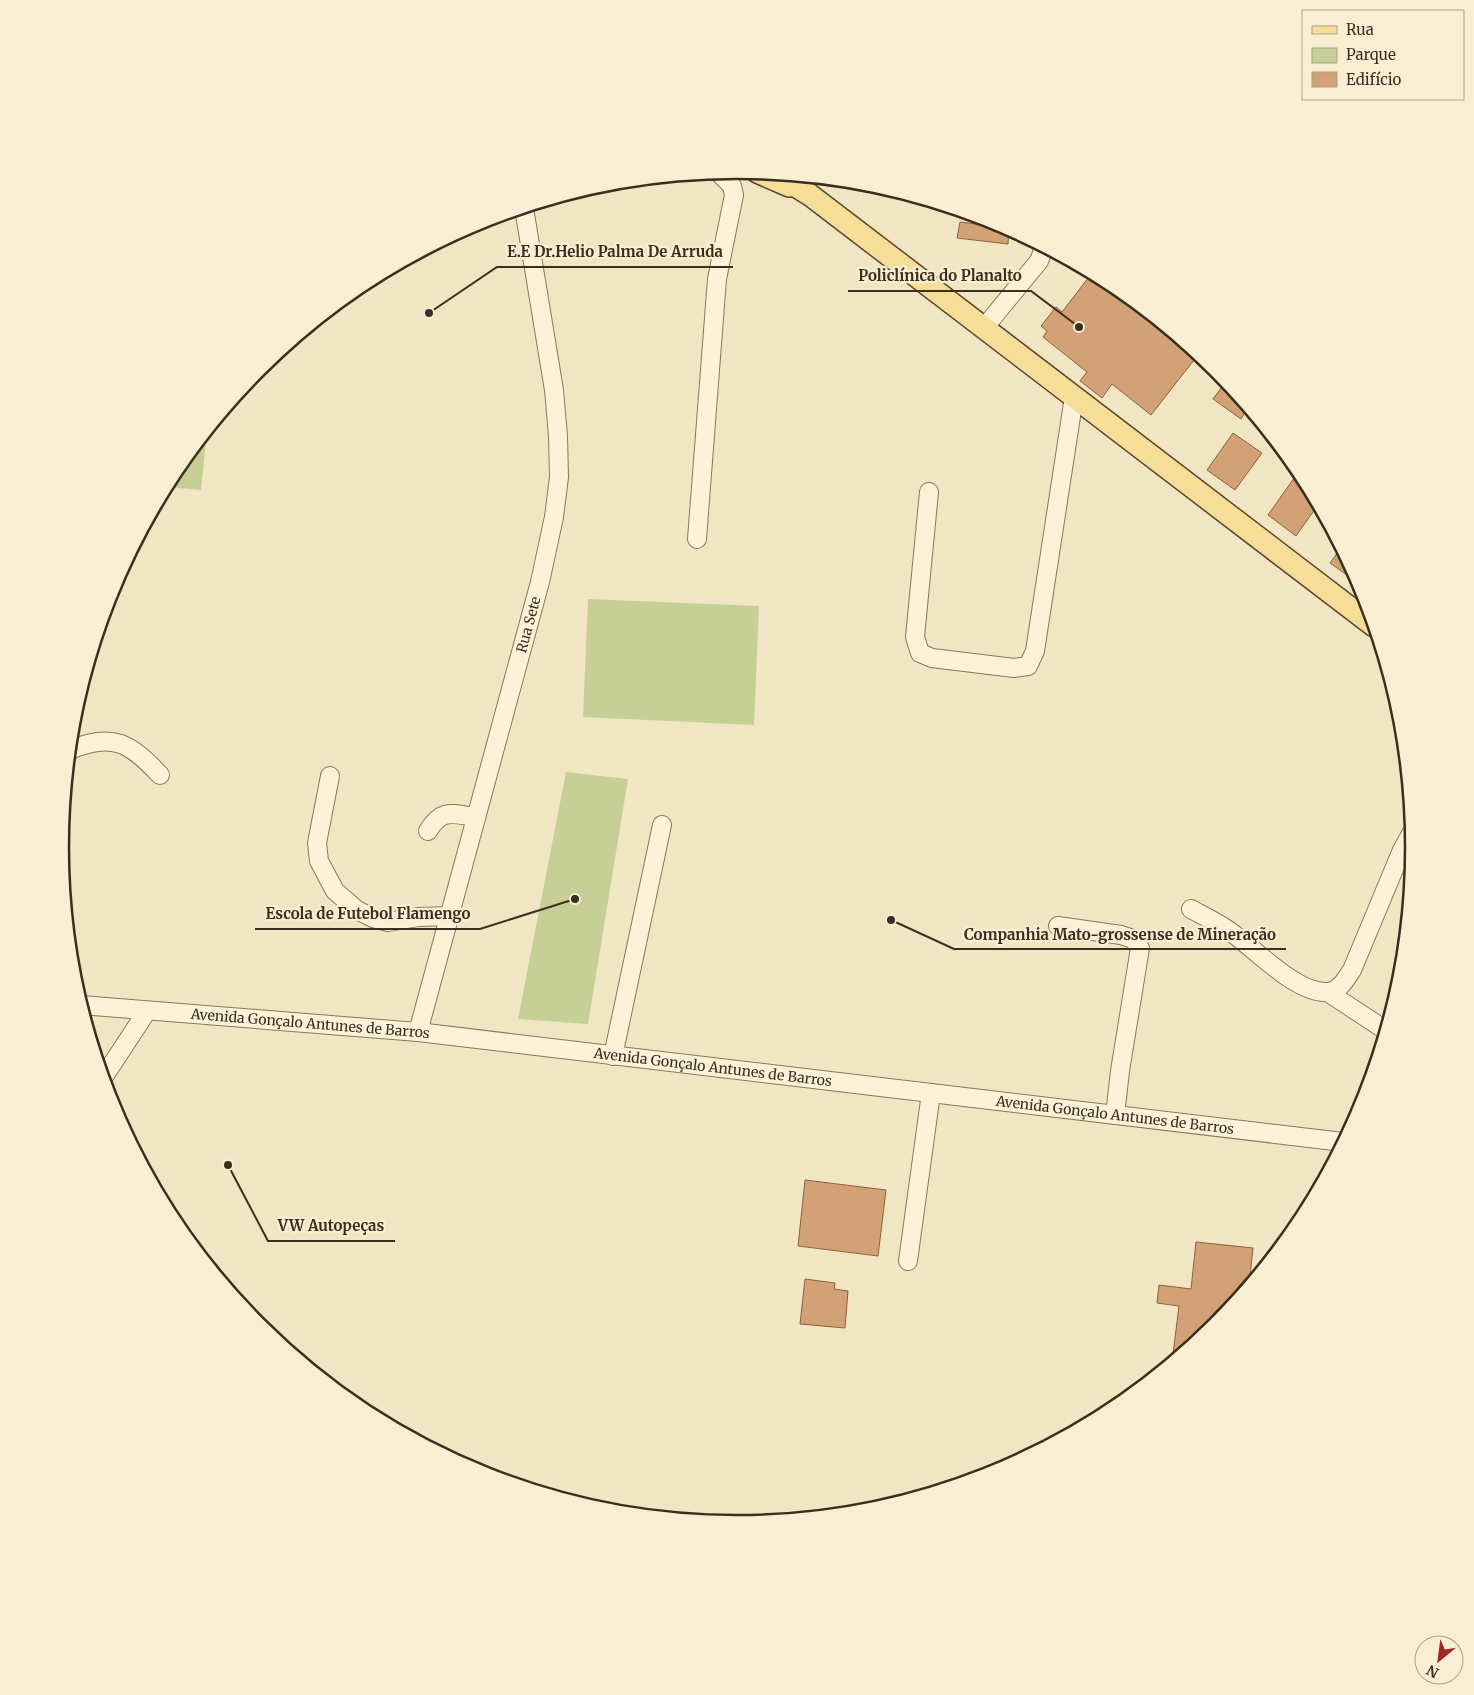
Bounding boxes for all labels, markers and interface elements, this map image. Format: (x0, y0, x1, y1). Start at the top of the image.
legend (1302, 10, 1464, 100)
text: Rua (1346, 20, 1374, 39)
text: Parque (1346, 45, 1396, 64)
text: Edifício (1346, 70, 1402, 89)
callout: E.E Dr.Helio Palma De Arruda (497, 237, 733, 267)
text: E.E Dr.Helio Palma De Arruda (507, 242, 724, 261)
callout: Policlínica do Planalto (848, 261, 1031, 291)
text: Policlínica do Planalto (858, 266, 1022, 285)
street label: Rua Sete (512, 595, 545, 655)
callout: Escola de Futebol Flamengo (255, 899, 480, 929)
text: Escola de Futebol Flamengo (266, 904, 471, 923)
callout: Companhia Mato-grossense de Mineração (954, 919, 1286, 949)
text: Companhia Mato-grossense de Mineração (964, 925, 1276, 944)
street label: Avenida Gonçalo Antunes de Barros (189, 1005, 431, 1042)
street label: Avenida Gonçalo Antunes de Barros (592, 1044, 833, 1090)
street label: Avenida Gonçalo Antunes de Barros (994, 1092, 1235, 1138)
callout: VW Autopeças (268, 1211, 395, 1241)
text: VW Autopeças (277, 1216, 384, 1235)
north arrow (1414, 1635, 1464, 1685)
text: N (1423, 1661, 1442, 1682)

